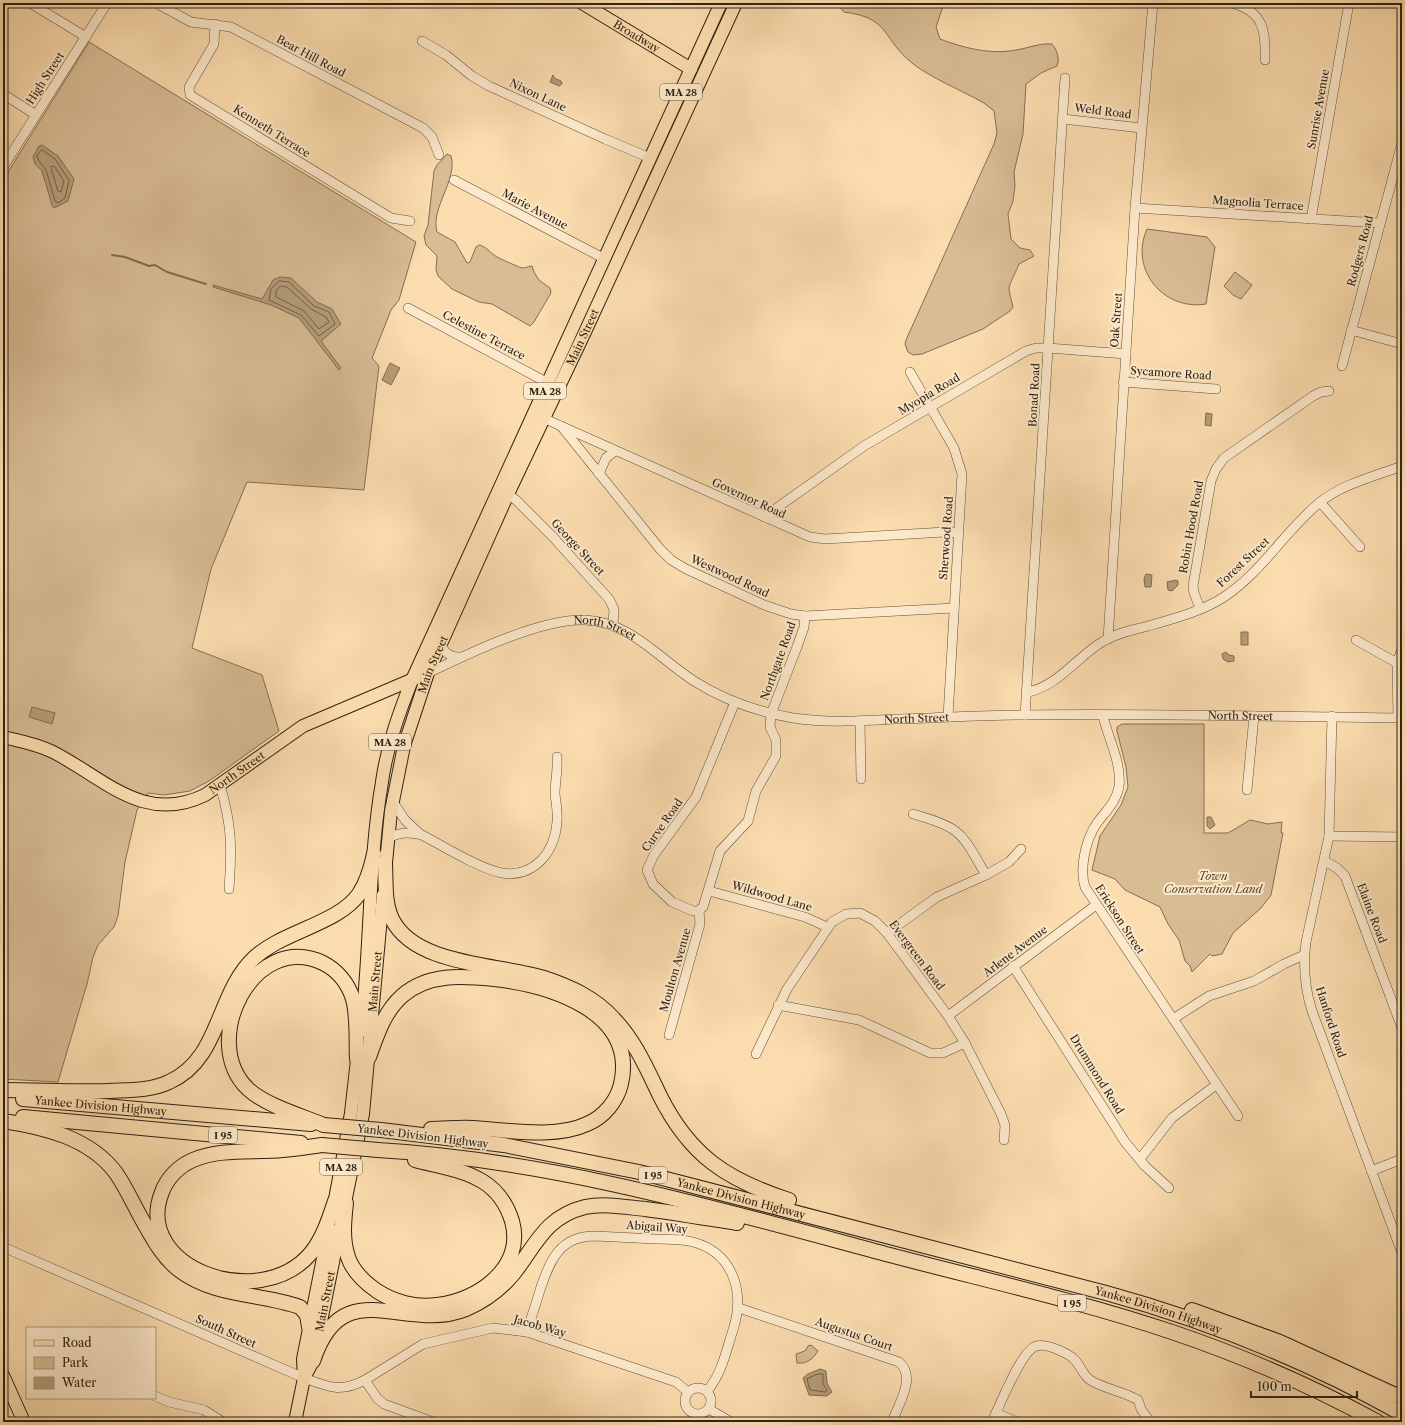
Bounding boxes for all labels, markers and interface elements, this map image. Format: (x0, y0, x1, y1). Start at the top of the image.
street label: Broadway (611, 17, 663, 56)
street label: Bear Hill Road (274, 32, 348, 80)
street label: High Street (23, 49, 67, 107)
street label: Sunrise Avenue (1304, 68, 1332, 150)
street label: Nixon Lane (507, 76, 569, 114)
road number: MA 28 (660, 84, 702, 100)
street label: Weld Road (1073, 100, 1133, 121)
street label: Kenneth Terrace (231, 102, 313, 160)
street label: Marie Avenue (500, 186, 570, 232)
street label: Magnolia Terrace (1212, 193, 1304, 213)
street label: Rodgers Road (1344, 214, 1376, 288)
street label: Oak Street (1107, 292, 1125, 348)
street label: Main Street (563, 306, 602, 368)
street label: Celestine Terrace (440, 307, 528, 363)
street label: Bonad Road (1025, 362, 1043, 427)
street label: Sycamore Road (1130, 363, 1213, 383)
street label: Myopia Road (896, 370, 963, 418)
road number: MA 28 (524, 383, 566, 399)
street label: Governor Road (710, 475, 788, 521)
street label: Robin Hood Road (1176, 479, 1206, 575)
street label: Sherwood Road (936, 496, 956, 580)
street label: George Street (548, 516, 608, 578)
street label: Forest Street (1214, 534, 1272, 590)
street label: Westwood Road (688, 551, 772, 600)
street label: North Street (573, 613, 639, 643)
street label: Northgate Road (757, 619, 799, 702)
street label: Main Street (415, 633, 451, 695)
street label: North Street (1208, 708, 1273, 723)
street label: North Street (884, 710, 949, 727)
road number: MA 28 (369, 734, 411, 750)
street label: North Street (206, 748, 268, 797)
street label: Curve Road (639, 795, 686, 854)
park label: Town Conservation Land (1164, 869, 1263, 896)
street label: Wildwood Lane (729, 878, 814, 914)
street label: Elaine Road (1354, 881, 1390, 945)
street label: Erickson Street (1092, 882, 1148, 957)
street label: Evergreen Road (886, 917, 948, 993)
street label: Arlene Avenue (979, 922, 1050, 980)
street label: Moulton Avenue (656, 926, 694, 1014)
street label: Main Street (365, 950, 385, 1013)
street label: Hanford Road (1313, 985, 1349, 1060)
street label: Drummond Road (1067, 1032, 1127, 1117)
street label: Yankee Division Highway (33, 1093, 168, 1119)
street label: Yankee Division Highway (355, 1121, 490, 1151)
road number: I 95 (209, 1127, 237, 1143)
road number: MA 28 (320, 1159, 362, 1175)
road number: I 95 (639, 1167, 667, 1183)
street label: Yankee Division Highway (674, 1175, 808, 1222)
street label: Abigail Way (625, 1218, 689, 1236)
street label: Main Street (312, 1270, 338, 1333)
street label: Yankee Division Highway (1092, 1283, 1225, 1337)
road number: I 95 (1058, 1295, 1086, 1311)
street label: South Street (193, 1311, 259, 1351)
street label: Jacob Way (510, 1311, 569, 1340)
street label: Augustus Court (812, 1314, 895, 1354)
legend (26, 1327, 156, 1399)
text: Road (62, 1335, 92, 1350)
text: Park (62, 1355, 89, 1370)
scale bar (1251, 1373, 1357, 1399)
text: Water (61, 1375, 96, 1390)
text: 100 m (1257, 1379, 1292, 1394)

